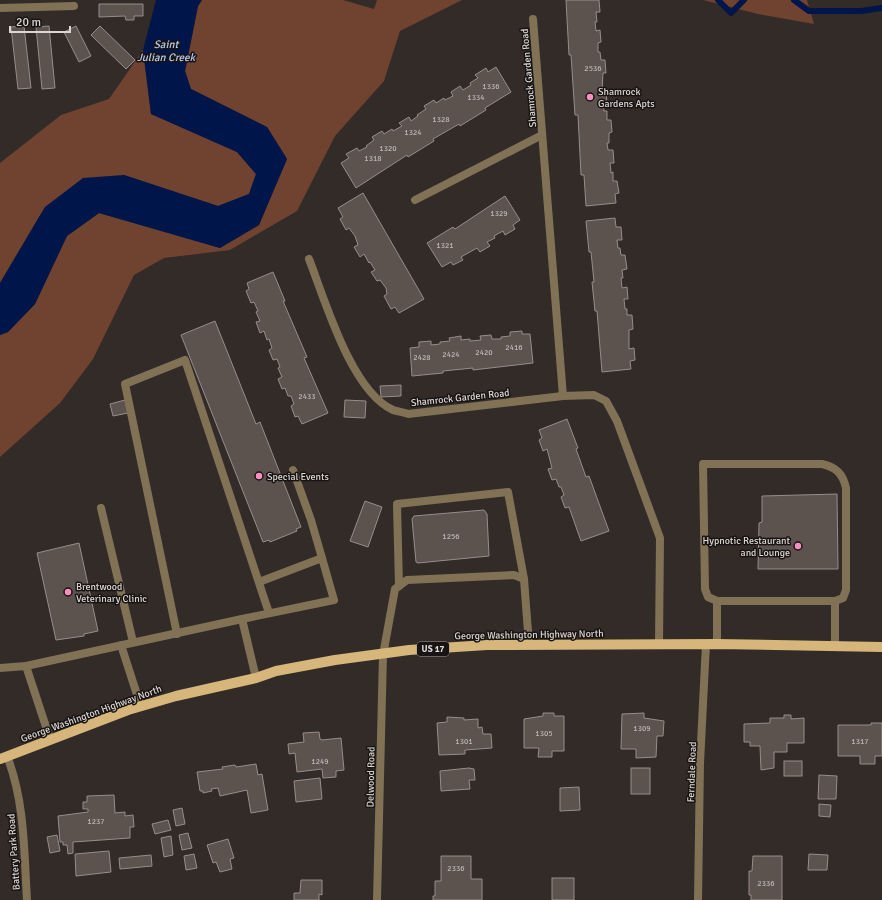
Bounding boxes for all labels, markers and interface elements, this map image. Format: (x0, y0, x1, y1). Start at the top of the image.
scale bar (10, 8, 70, 34)
text: 20 m (16, 15, 41, 30)
street label: Shamrock Garden Road (519, 28, 539, 128)
water label: Saint Julian Creek (137, 38, 197, 64)
house number: 2536 (584, 63, 602, 73)
house number: 1336 (482, 81, 500, 91)
place label: Shamrock Gardens Apts (598, 86, 655, 110)
house number: 1334 (467, 92, 485, 102)
marker: Shamrock Gardens Apts (585, 92, 595, 102)
house number: 1328 (432, 114, 450, 124)
house number: 1324 (404, 127, 422, 137)
house number: 1320 (379, 143, 397, 153)
house number: 1318 (364, 153, 382, 163)
house number: 1329 (490, 208, 508, 218)
house number: 1321 (436, 240, 454, 250)
house number: 2416 (505, 342, 523, 352)
house number: 2420 (475, 347, 493, 357)
house number: 2424 (442, 349, 460, 359)
house number: 2428 (413, 352, 431, 362)
street label: Shamrock Garden Road (410, 387, 510, 409)
house number: 2433 (298, 391, 316, 401)
marker: Special Events (254, 471, 264, 481)
place label: Special Events (267, 471, 329, 483)
house number: 1256 (442, 531, 460, 541)
place label: Hypnotic Restaurant and Lounge (703, 535, 790, 559)
marker: Hypnotic Restaurant and Lounge (793, 541, 803, 551)
place label: Brentwood Veterinary Clinic (76, 581, 147, 605)
marker: Brentwood Veterinary Clinic (63, 587, 73, 597)
street label: George Washington Highway North (454, 628, 604, 642)
road number: US 17 (417, 642, 449, 656)
street label: George Washington Highway North (19, 683, 164, 745)
house number: 1309 (633, 723, 651, 733)
house number: 1305 (535, 728, 553, 738)
house number: 1301 (455, 736, 473, 746)
house number: 1317 (851, 736, 869, 746)
street label: Ferndale Road (685, 741, 699, 803)
street label: Delwood Road (364, 747, 378, 807)
house number: 1249 (311, 756, 329, 766)
street label: Battery Park Road (5, 813, 23, 891)
house number: 1237 (87, 816, 105, 826)
house number: 2336 (447, 863, 465, 873)
house number: 2336 (757, 878, 775, 888)

